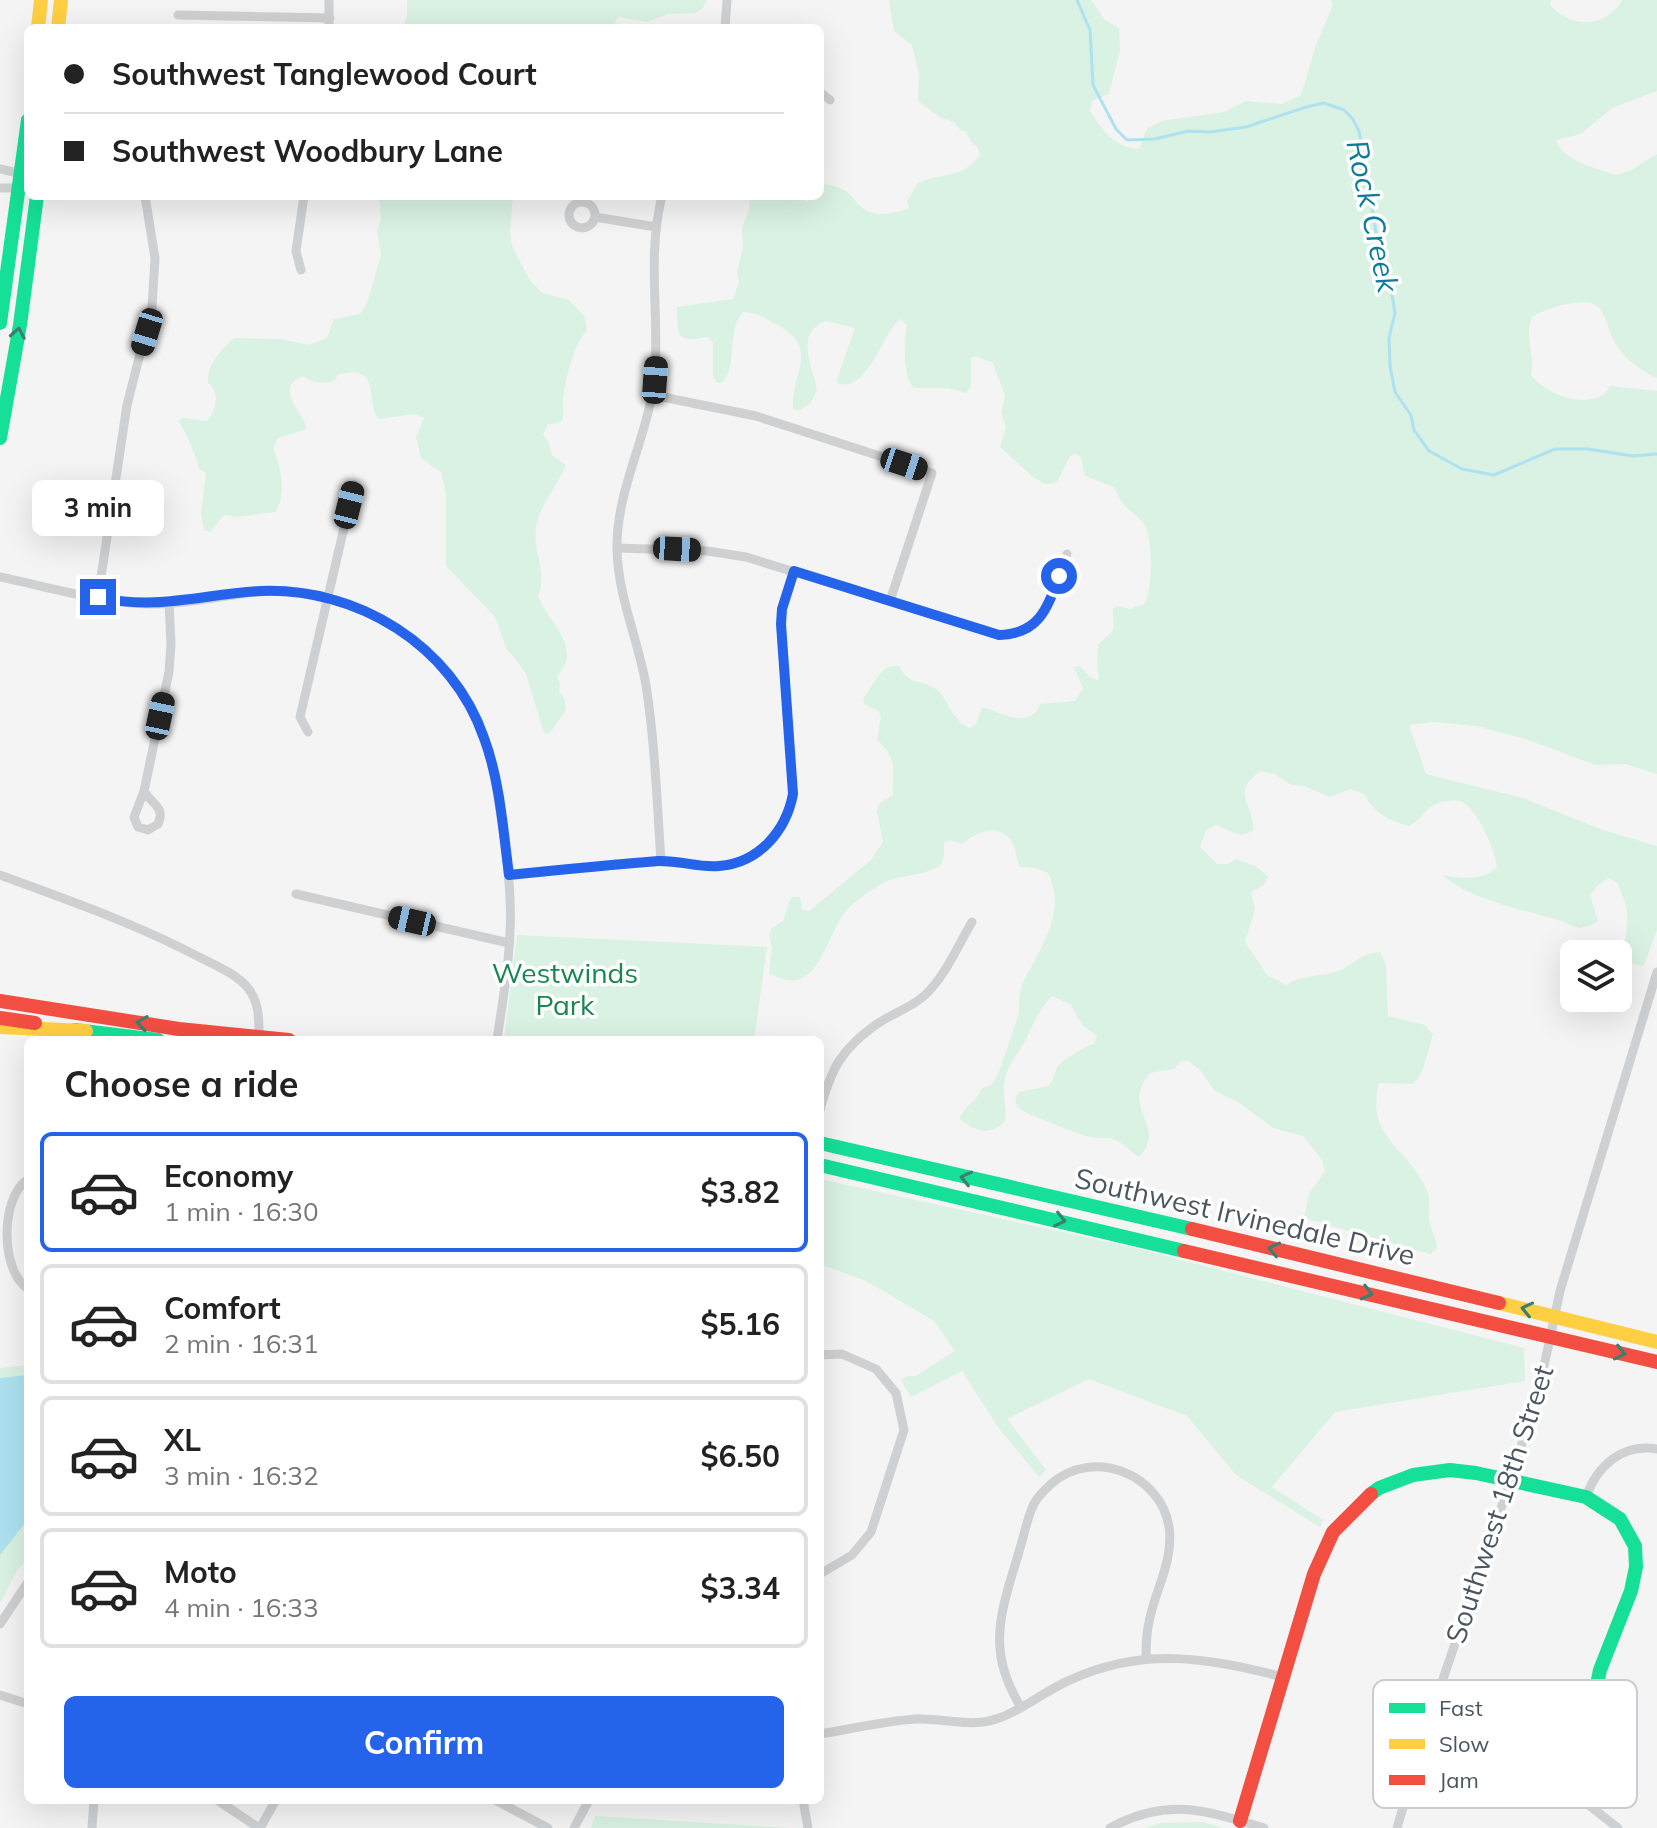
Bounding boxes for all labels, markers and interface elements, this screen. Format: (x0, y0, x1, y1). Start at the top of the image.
text: Southwest Tanglewood Court (112, 55, 537, 93)
text: Southwest Woodbury Lane (112, 132, 503, 170)
water label: Rock Creek (1338, 136, 1408, 297)
car (129, 306, 165, 358)
one-way arrow (9, 327, 26, 340)
car (641, 355, 669, 405)
car (877, 445, 931, 483)
car (332, 479, 366, 531)
callout: 3 min (32, 481, 164, 537)
text: 3 min (64, 491, 132, 524)
car (652, 536, 702, 562)
route start (1041, 558, 1077, 594)
route end (80, 579, 116, 615)
car (143, 690, 177, 742)
car (386, 904, 438, 938)
map controls (1560, 940, 1632, 1012)
button: layers (1560, 940, 1632, 1012)
park label: Westwinds Park (492, 955, 638, 1022)
one-way arrow (135, 1015, 149, 1032)
text: Choose a ride (64, 1061, 298, 1106)
icon: car (68, 1156, 140, 1228)
text: Economy (164, 1157, 293, 1195)
street label: Southwest Irvinedale Drive (1072, 1160, 1418, 1272)
one-way arrow (960, 1170, 974, 1187)
text: $3.82 (701, 1173, 780, 1211)
text: 1 min · 16:30 (164, 1195, 319, 1228)
one-way arrow (1052, 1211, 1066, 1228)
one-way arrow (1268, 1241, 1281, 1258)
one-way arrow (1360, 1284, 1374, 1301)
icon: car (68, 1288, 140, 1360)
text: Comfort (164, 1289, 281, 1327)
one-way arrow (1521, 1301, 1534, 1318)
text: $5.16 (701, 1305, 780, 1343)
text: 2 min · 16:31 (164, 1327, 319, 1360)
one-way arrow (1613, 1344, 1627, 1361)
street label: Southwest 18th Street (1437, 1360, 1561, 1648)
icon: car (68, 1420, 140, 1492)
text: XL (164, 1421, 201, 1459)
text: $6.50 (701, 1437, 780, 1475)
text: 3 min · 16:32 (164, 1459, 319, 1492)
icon: car (68, 1552, 140, 1624)
text: Moto (164, 1553, 237, 1591)
text: $3.34 (701, 1569, 780, 1607)
text: 4 min · 16:33 (164, 1591, 319, 1624)
legend (1373, 1680, 1637, 1808)
text: Fast (1439, 1694, 1483, 1722)
button: Confirm (64, 1696, 784, 1788)
text: Slow (1439, 1730, 1489, 1758)
text: Jam (1439, 1766, 1479, 1794)

